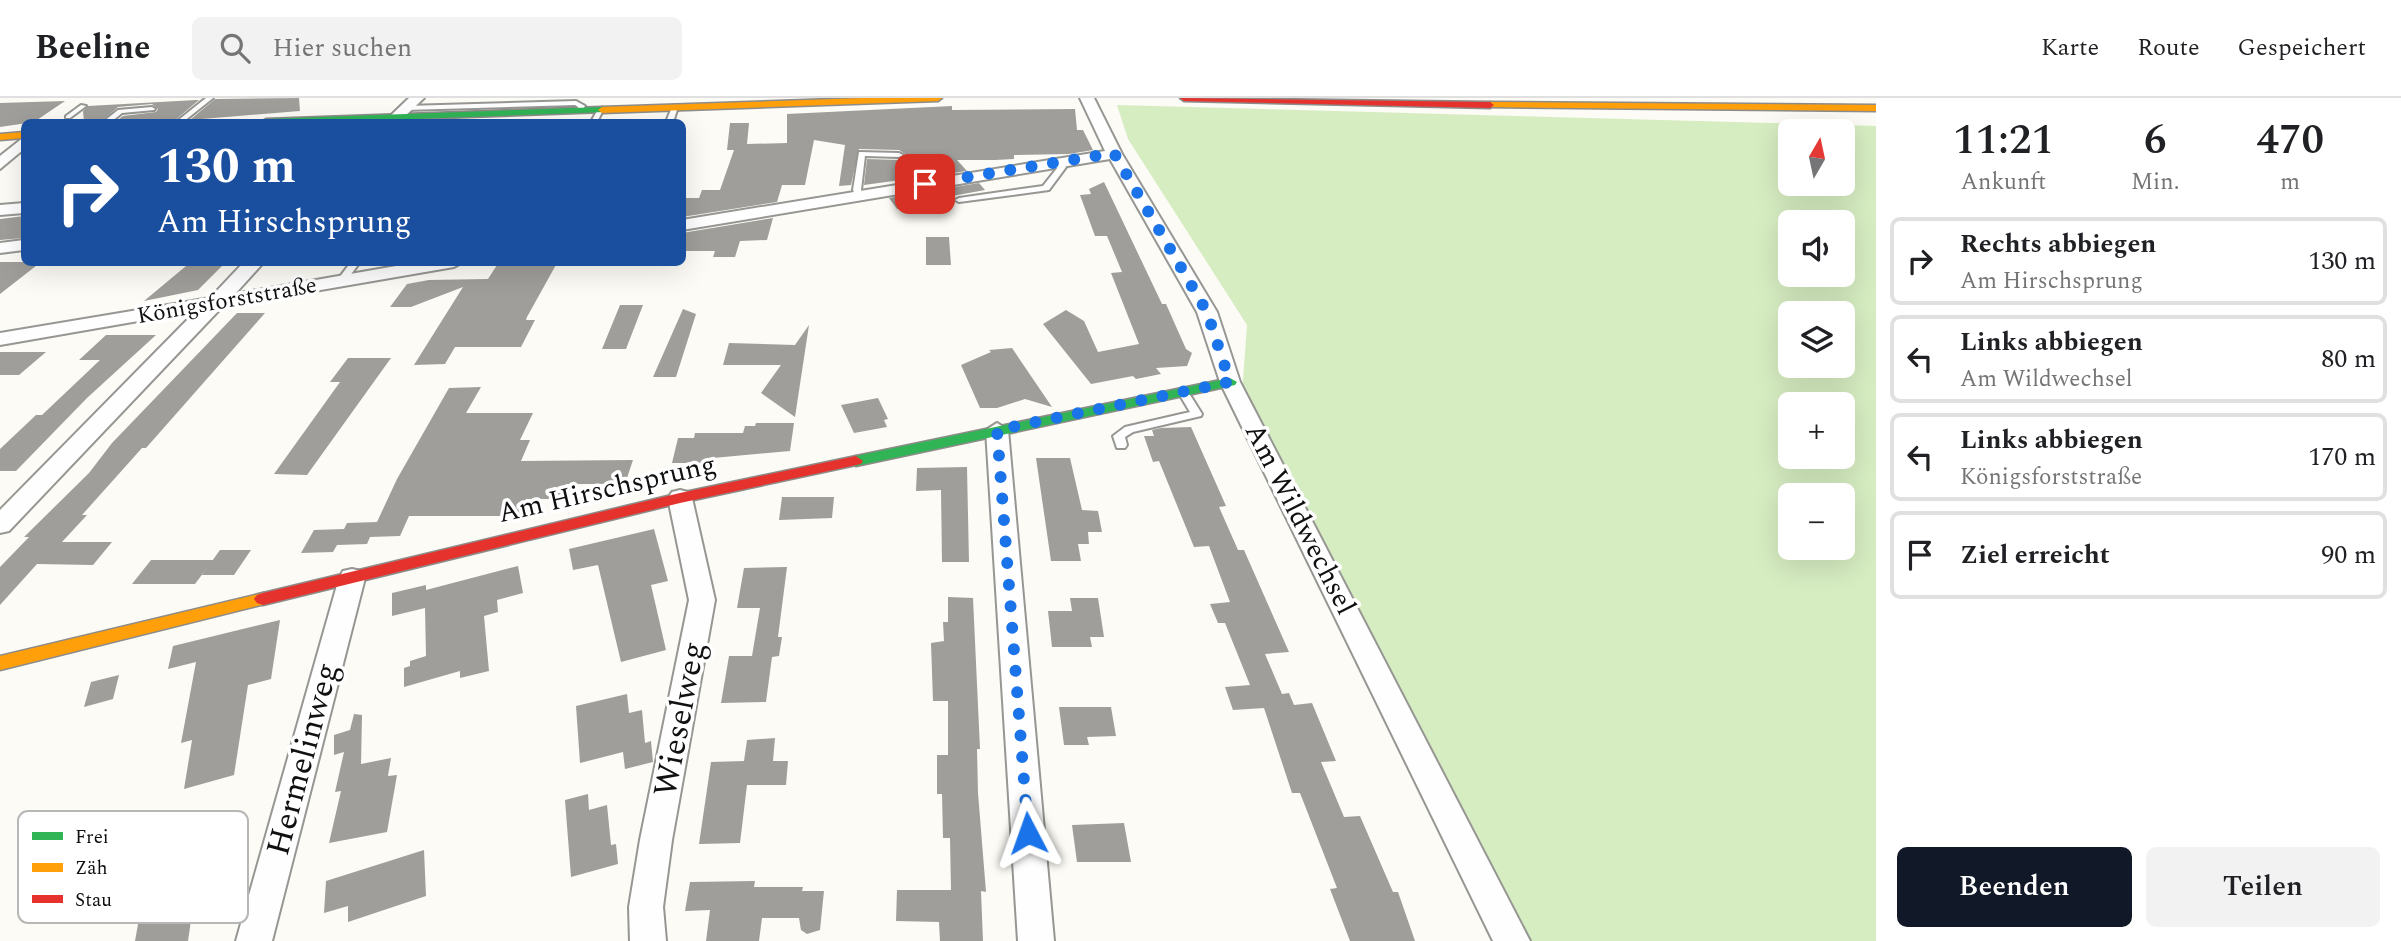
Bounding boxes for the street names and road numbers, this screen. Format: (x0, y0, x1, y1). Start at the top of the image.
street label: Königsforststraße (134, 268, 320, 334)
street label: Am Wildwechsel (1233, 416, 1367, 622)
street label: Am Hirschsprung (494, 443, 720, 535)
street label: Wieselweg (640, 637, 720, 801)
street label: Hermelinweg (253, 657, 353, 861)

